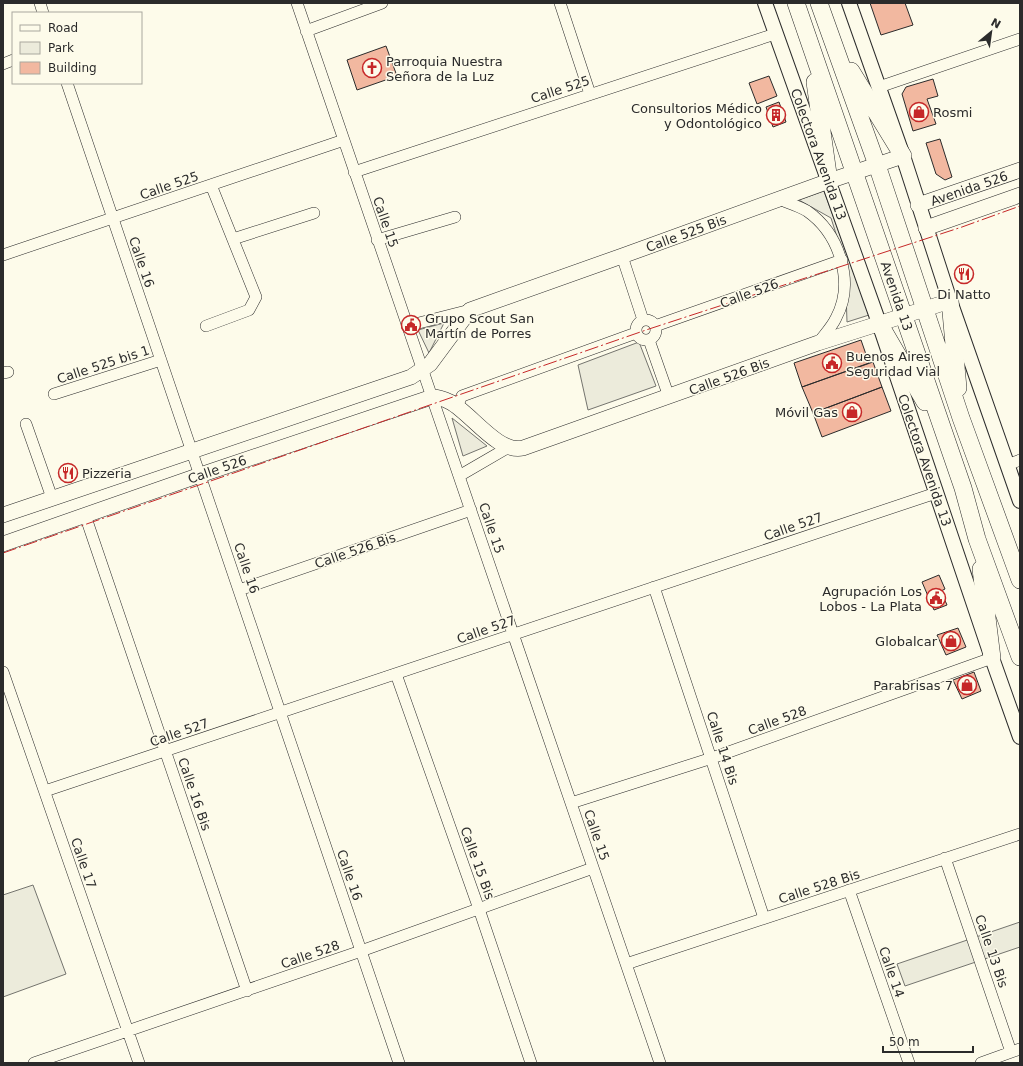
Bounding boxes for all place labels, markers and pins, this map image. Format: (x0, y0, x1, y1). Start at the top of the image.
place label: Parroquia Nuestra Señora de la Luz (386, 54, 503, 84)
church icon: Parroquia Nuestra Señora de la Luz (361, 57, 383, 79)
place label: Consultorios Médico y Odontológico (631, 101, 762, 131)
shop icon: Rosmi (908, 101, 930, 123)
building icon: Consultorios Médico y Odontológico (765, 104, 787, 126)
place label: Rosmi (933, 105, 972, 120)
restaurant icon: Di Natto (953, 263, 975, 285)
place label: Di Natto (937, 287, 991, 302)
place label: Grupo Scout San Martín de Porres (425, 311, 534, 341)
public building icon: Grupo Scout San Martín de Porres (400, 314, 422, 336)
place label: Buenos Aires Seguridad Vial (846, 349, 940, 379)
public building icon: Buenos Aires Seguridad Vial (821, 352, 843, 374)
shop icon: Móvil Gas (841, 401, 863, 423)
place label: Móvil Gas (775, 405, 838, 420)
restaurant icon: Pizzeria (57, 462, 79, 484)
place label: Pizzeria (82, 466, 132, 481)
place label: Agrupación Los Lobos - La Plata (819, 584, 922, 614)
public building icon: Agrupación Los Lobos - La Plata (925, 587, 947, 609)
shop icon: Globalcar (940, 630, 962, 652)
place label: Globalcar (875, 634, 938, 649)
shop icon: Parabrisas 7 (956, 674, 978, 696)
place label: Parabrisas 7 (873, 678, 953, 693)

